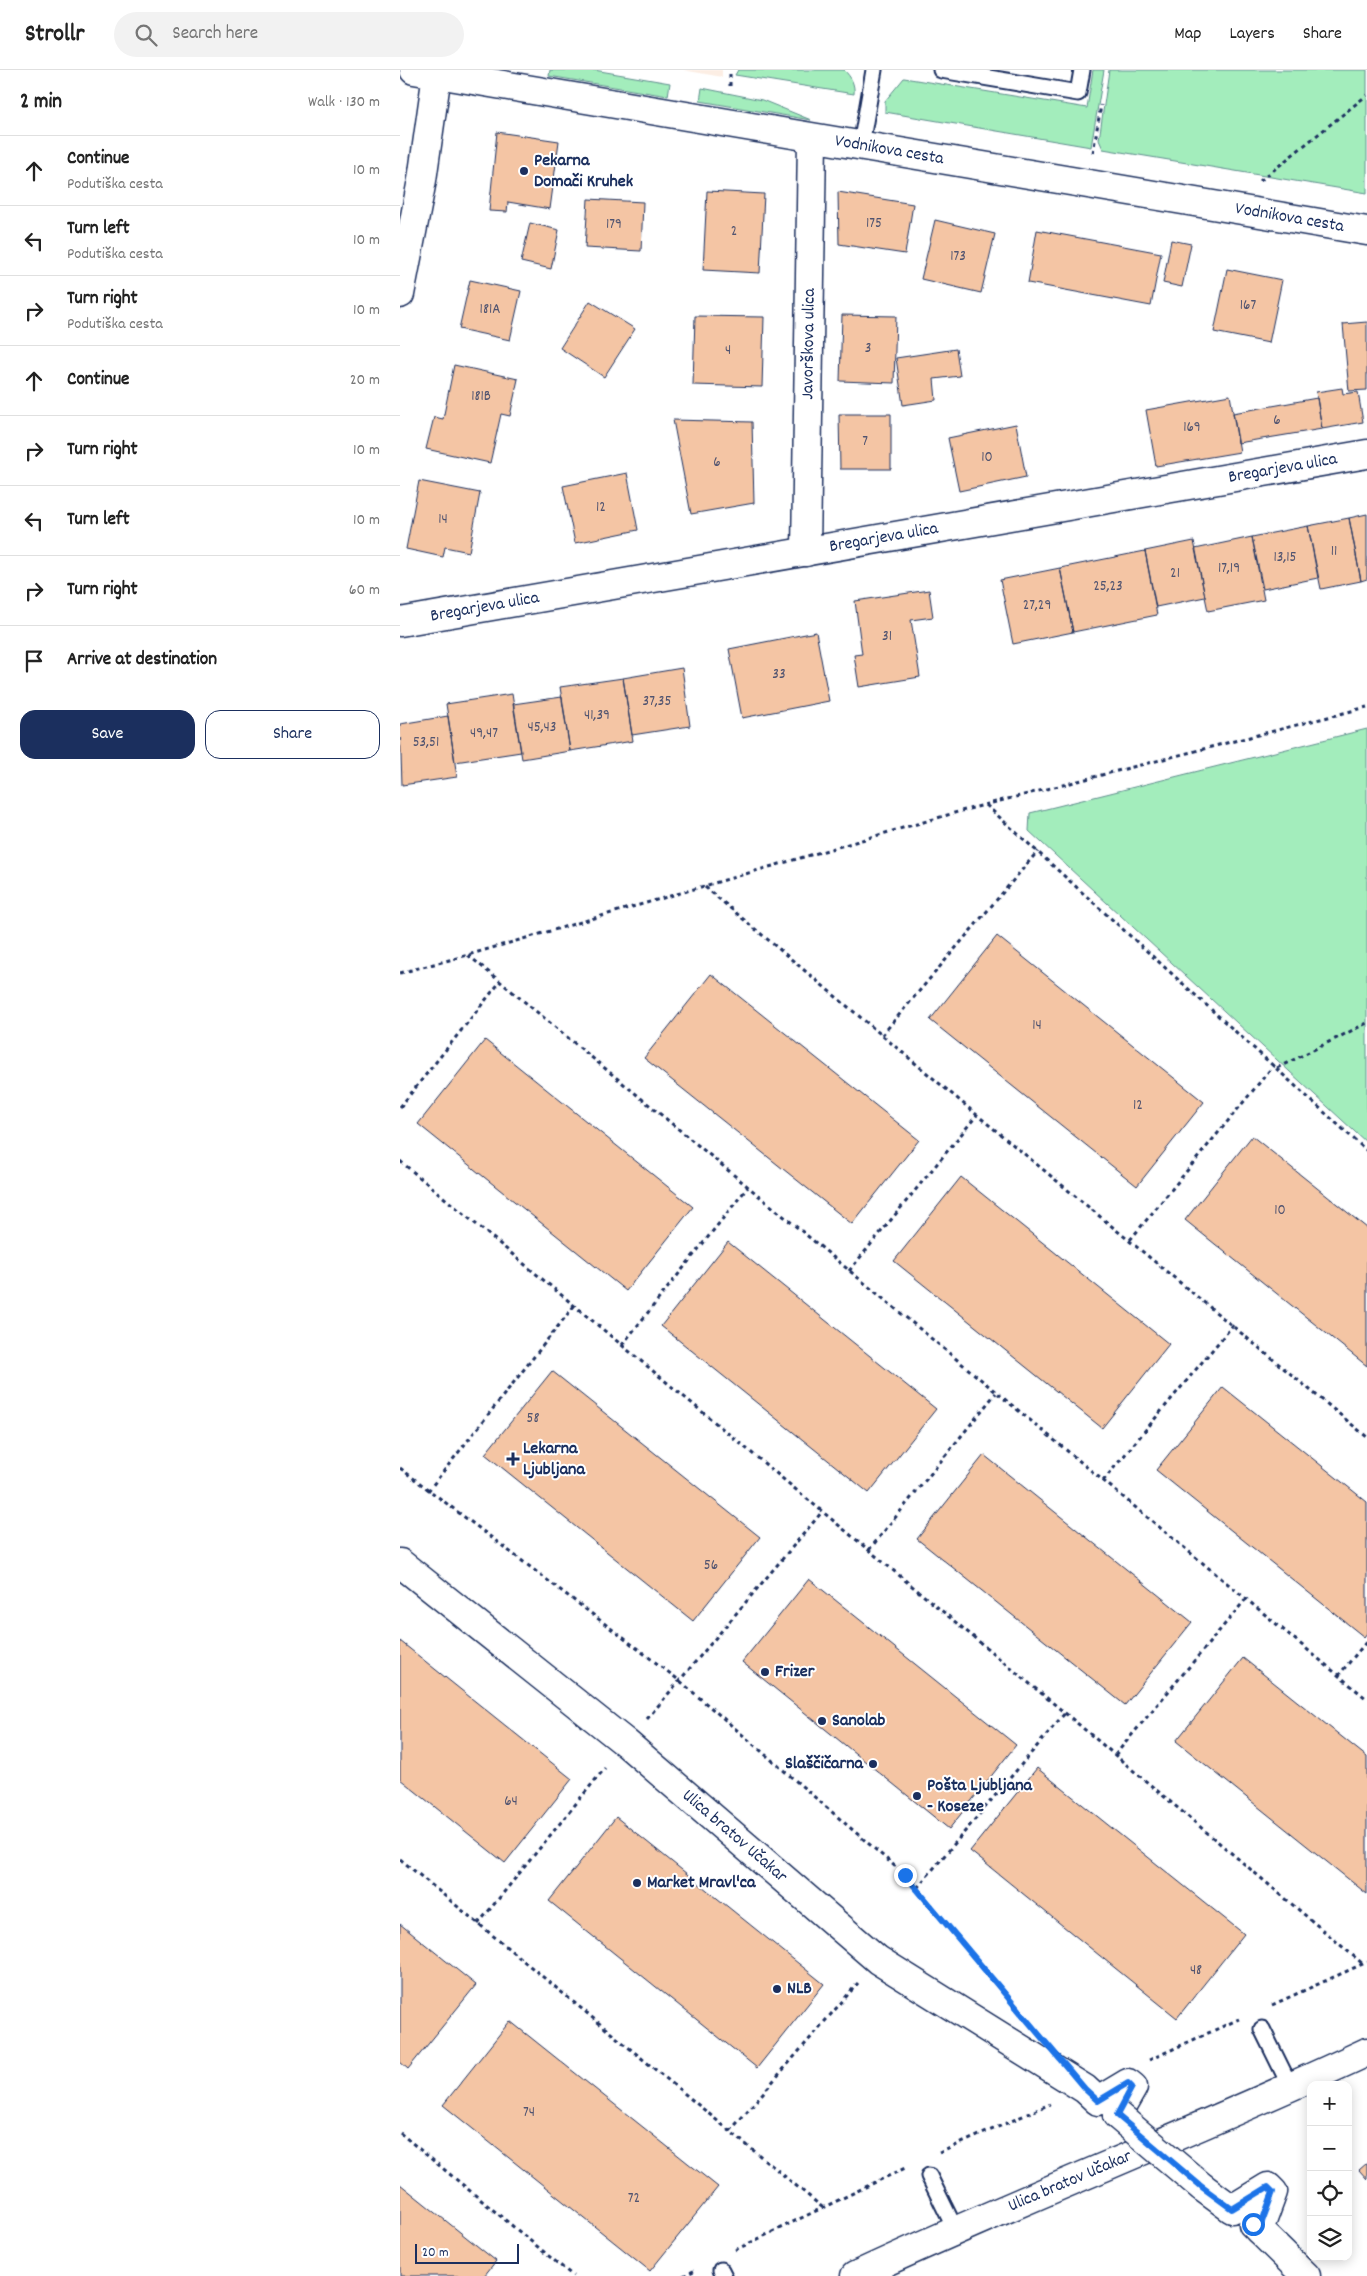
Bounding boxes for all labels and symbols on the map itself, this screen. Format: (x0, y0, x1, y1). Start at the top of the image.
street label: Vodnikova cesta (833, 129, 946, 172)
place label: Pekarna Domači Kruhek (534, 149, 634, 195)
marker: Pekarna Domači Kruhek (518, 165, 530, 177)
street label: Vodnikova cesta (1233, 196, 1347, 240)
house number: 175 (866, 213, 882, 235)
house number: 179 (606, 214, 622, 236)
house number: 2 (731, 221, 737, 243)
house number: 173 (950, 246, 966, 268)
street label: Javorškova ulica (796, 288, 822, 400)
house number: 167 (1240, 295, 1256, 317)
house number: 181A (480, 299, 500, 321)
house number: 3 (865, 338, 871, 360)
house number: 4 (725, 340, 731, 362)
house number: 181B (471, 386, 491, 408)
house number: 6 (1273, 410, 1281, 432)
house number: 169 (1183, 417, 1201, 439)
house number: 7 (862, 431, 868, 453)
house number: 10 (981, 447, 993, 469)
street label: Bregarjeva ulica (1226, 447, 1340, 490)
house number: 6 (713, 452, 721, 474)
house number: 12 (596, 497, 606, 519)
house number: 14 (438, 509, 448, 531)
street label: Bregarjeva ulica (827, 516, 941, 560)
house number: 11 (1331, 541, 1337, 563)
house number: 13,15 (1273, 547, 1297, 569)
house number: 17,19 (1218, 558, 1240, 580)
house number: 21 (1170, 563, 1180, 585)
house number: 25,23 (1093, 576, 1123, 598)
street label: Bregarjeva ulica (428, 585, 542, 629)
house number: 27,29 (1023, 595, 1051, 617)
house number: 31 (882, 626, 892, 648)
house number: 33 (772, 664, 786, 686)
house number: 37,35 (643, 691, 671, 713)
house number: 41,39 (584, 705, 610, 727)
house number: 45,43 (528, 717, 556, 739)
house number: 49,47 (470, 723, 498, 745)
house number: 53,51 (413, 732, 439, 754)
house number: 14 (1032, 1015, 1042, 1037)
house number: 12 (1133, 1095, 1143, 1117)
house number: 10 (1274, 1200, 1286, 1222)
house number: 58 (527, 1408, 539, 1430)
place label: Lekarna Ljubljana (523, 1437, 585, 1483)
marker: Lekarna Ljubljana (507, 1453, 519, 1465)
house number: 56 (704, 1555, 718, 1577)
place label: Frizer (775, 1660, 815, 1685)
marker: Frizer (759, 1666, 771, 1678)
place label: Sanolab (832, 1709, 885, 1734)
marker: Sanolab (816, 1715, 828, 1727)
place label: Slaščičarna (785, 1752, 864, 1777)
marker: Slaščičarna (867, 1758, 879, 1770)
place label: Pošta Ljubljana - Koseze (927, 1774, 1033, 1820)
street label: Ulica bratov Učakar (676, 1784, 793, 1889)
marker: Pošta Ljubljana - Koseze (911, 1790, 923, 1802)
house number: 64 (504, 1791, 518, 1813)
route end (894, 1864, 917, 1887)
place label: Market Mravl'ca (647, 1871, 756, 1896)
marker: Market Mravl'ca (631, 1877, 643, 1889)
house number: 48 (1190, 1960, 1202, 1982)
place label: NLB (787, 1977, 812, 2002)
marker: NLB (771, 1983, 783, 1995)
house number: 74 (523, 2102, 535, 2124)
street label: Ulica bratov Učakar (1004, 2144, 1136, 2219)
house number: 72 (628, 2188, 640, 2210)
route start (1242, 2213, 1265, 2236)
scale bar (415, 2241, 519, 2264)

